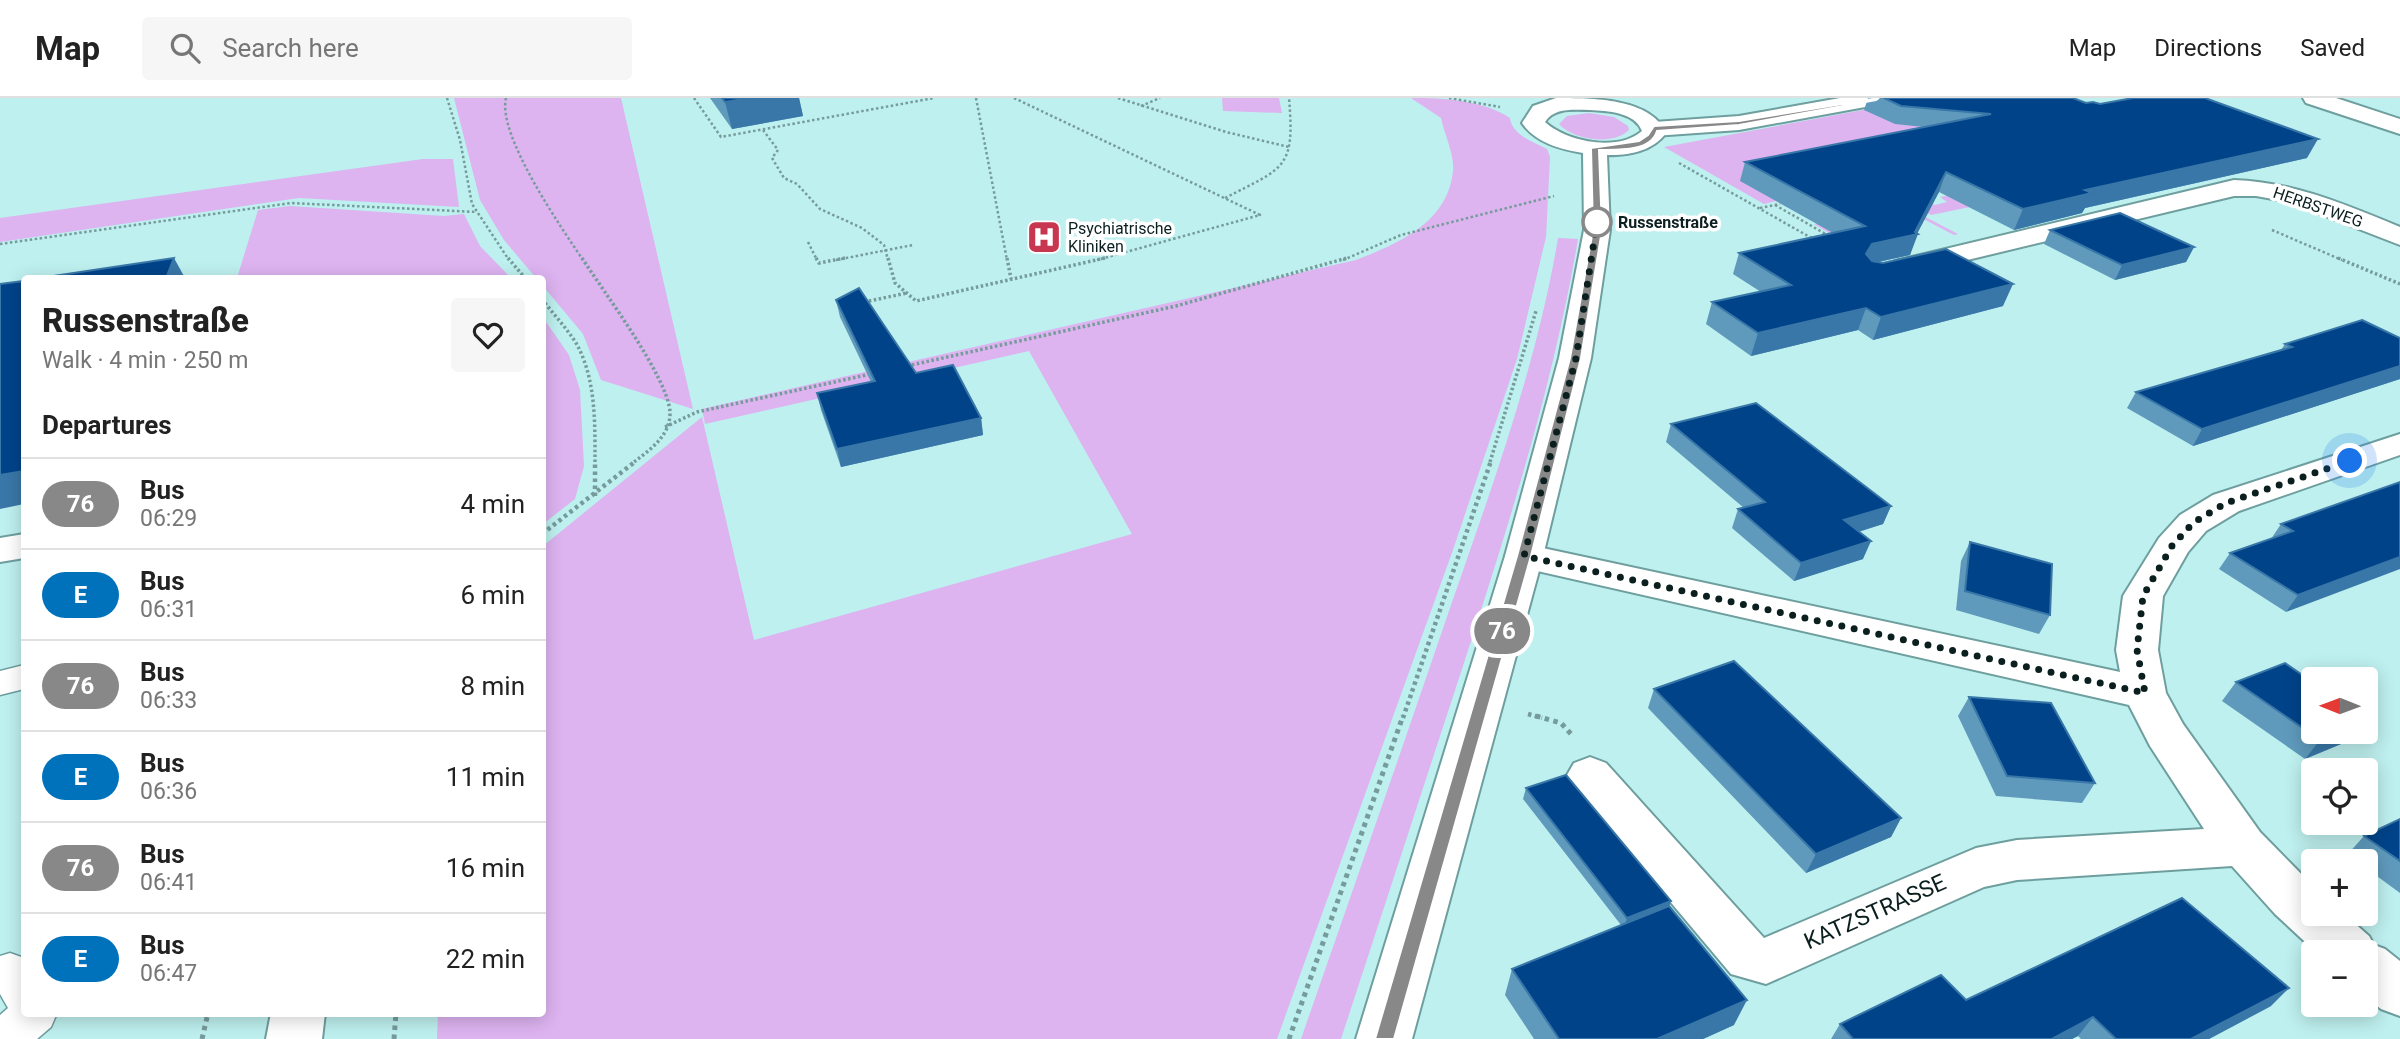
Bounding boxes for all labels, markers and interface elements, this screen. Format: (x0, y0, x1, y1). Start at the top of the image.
search box (142, 17, 632, 80)
text: Map (35, 29, 100, 68)
icon: search (166, 29, 204, 67)
text: Search here (222, 33, 359, 63)
text: Map (2069, 34, 2116, 62)
text: Directions (2154, 34, 2262, 62)
text: Saved (2300, 34, 2365, 62)
street label: HERBSTWEG (2271, 183, 2365, 231)
marker: Russenstraße (1582, 207, 1612, 237)
place label: Russenstraße (1618, 213, 1718, 232)
hospital icon: Psychiatrische Kliniken (1025, 218, 1063, 256)
place label: Psychiatrische Kliniken (1068, 219, 1172, 256)
button: heart (451, 298, 525, 372)
text: Russenstraße (42, 301, 249, 340)
text: Walk · 4 min · 250 m (42, 347, 248, 374)
text: Departures (42, 410, 172, 440)
your location (2332, 443, 2367, 478)
text: Bus (140, 475, 185, 505)
text: 4 min (460, 489, 525, 519)
text: 76 (67, 490, 94, 518)
text: 06:29 (140, 505, 197, 532)
text: Bus (140, 566, 185, 596)
text: 6 min (460, 580, 525, 610)
text: E (74, 581, 87, 609)
text: 06:31 (140, 596, 197, 623)
line badge: 76 (1470, 608, 1534, 654)
text: 76 (1488, 617, 1516, 645)
text: Bus (140, 657, 185, 687)
north arrow (2301, 667, 2378, 744)
map controls (2301, 667, 2378, 1017)
text: 8 min (460, 671, 525, 701)
text: 76 (67, 672, 94, 700)
text: 06:33 (140, 687, 197, 714)
text: Bus (140, 748, 185, 778)
button: locate (2301, 758, 2378, 835)
text: 11 min (446, 762, 525, 792)
text: E (74, 763, 87, 791)
text: 06:36 (140, 778, 197, 805)
text: Bus (140, 839, 185, 869)
button: + (2301, 849, 2378, 926)
text: 16 min (446, 853, 525, 883)
text: 76 (67, 854, 94, 882)
text: 06:41 (140, 869, 197, 896)
street label: KATZSTRASSE (1800, 869, 1950, 955)
text: Bus (140, 930, 185, 960)
button: − (2301, 940, 2378, 1017)
text: 22 min (446, 944, 525, 974)
text: E (74, 945, 87, 973)
text: 06:47 (140, 960, 197, 987)

